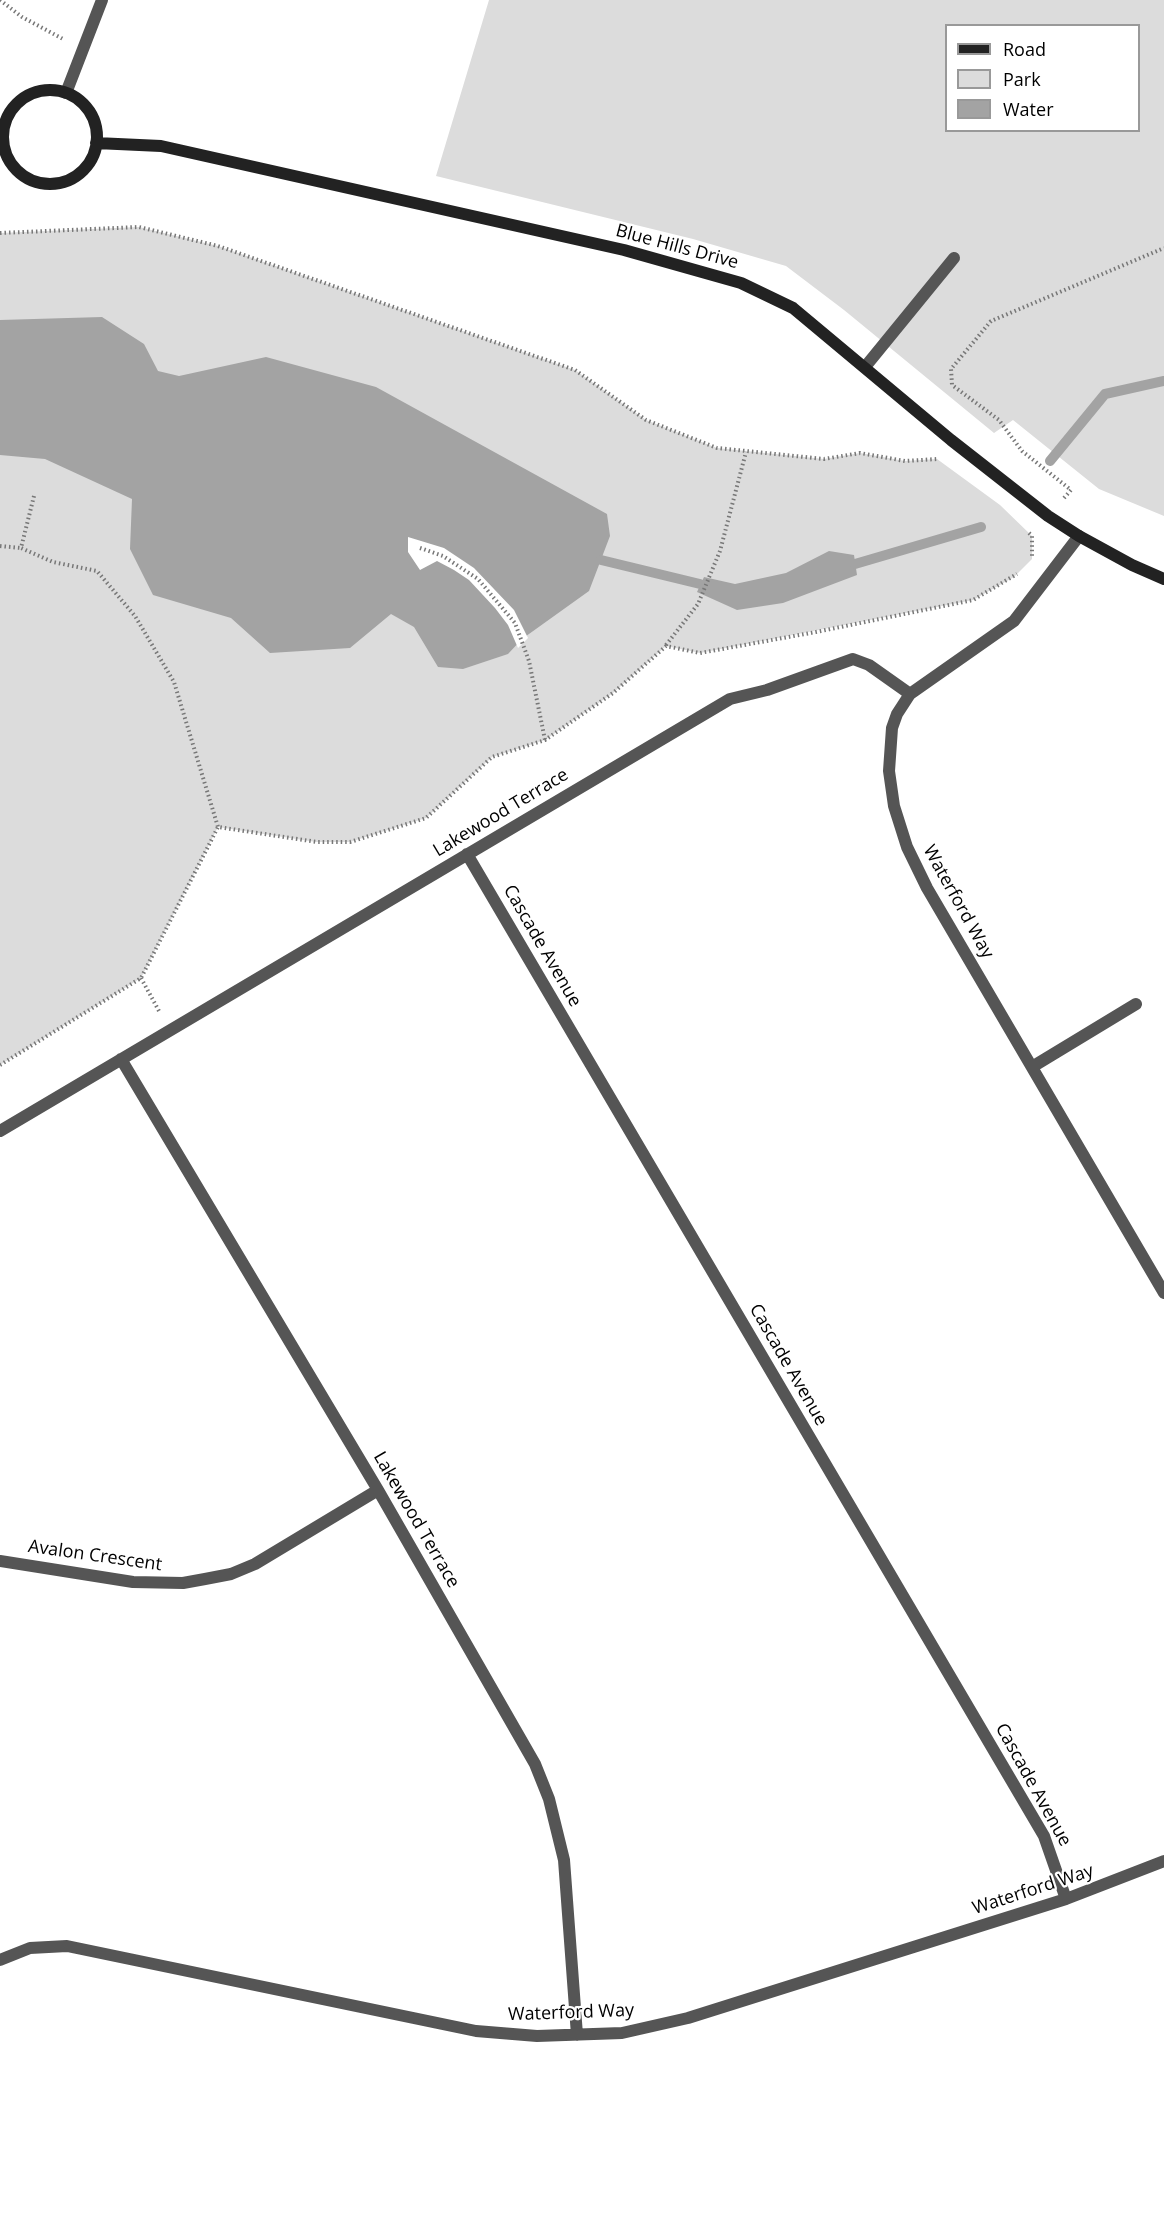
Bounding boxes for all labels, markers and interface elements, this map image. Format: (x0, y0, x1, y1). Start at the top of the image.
legend (945, 24, 1140, 132)
text: Road (1003, 37, 1046, 61)
text: Park (1003, 67, 1041, 91)
text: Water (1003, 97, 1054, 121)
street label: Blue Hills Drive (613, 220, 741, 274)
street label: Lakewood Terrace (430, 764, 572, 862)
street label: Waterford Way (918, 842, 998, 962)
street label: Cascade Avenue (498, 881, 586, 1011)
street label: Cascade Avenue (744, 1300, 832, 1430)
street label: Lakewood Terrace (368, 1448, 464, 1592)
street label: Avalon Crescent (27, 1536, 163, 1576)
street label: Cascade Avenue (990, 1720, 1076, 1850)
street label: Waterford Way (970, 1860, 1096, 1920)
street label: Waterford Way (508, 2000, 634, 2026)

